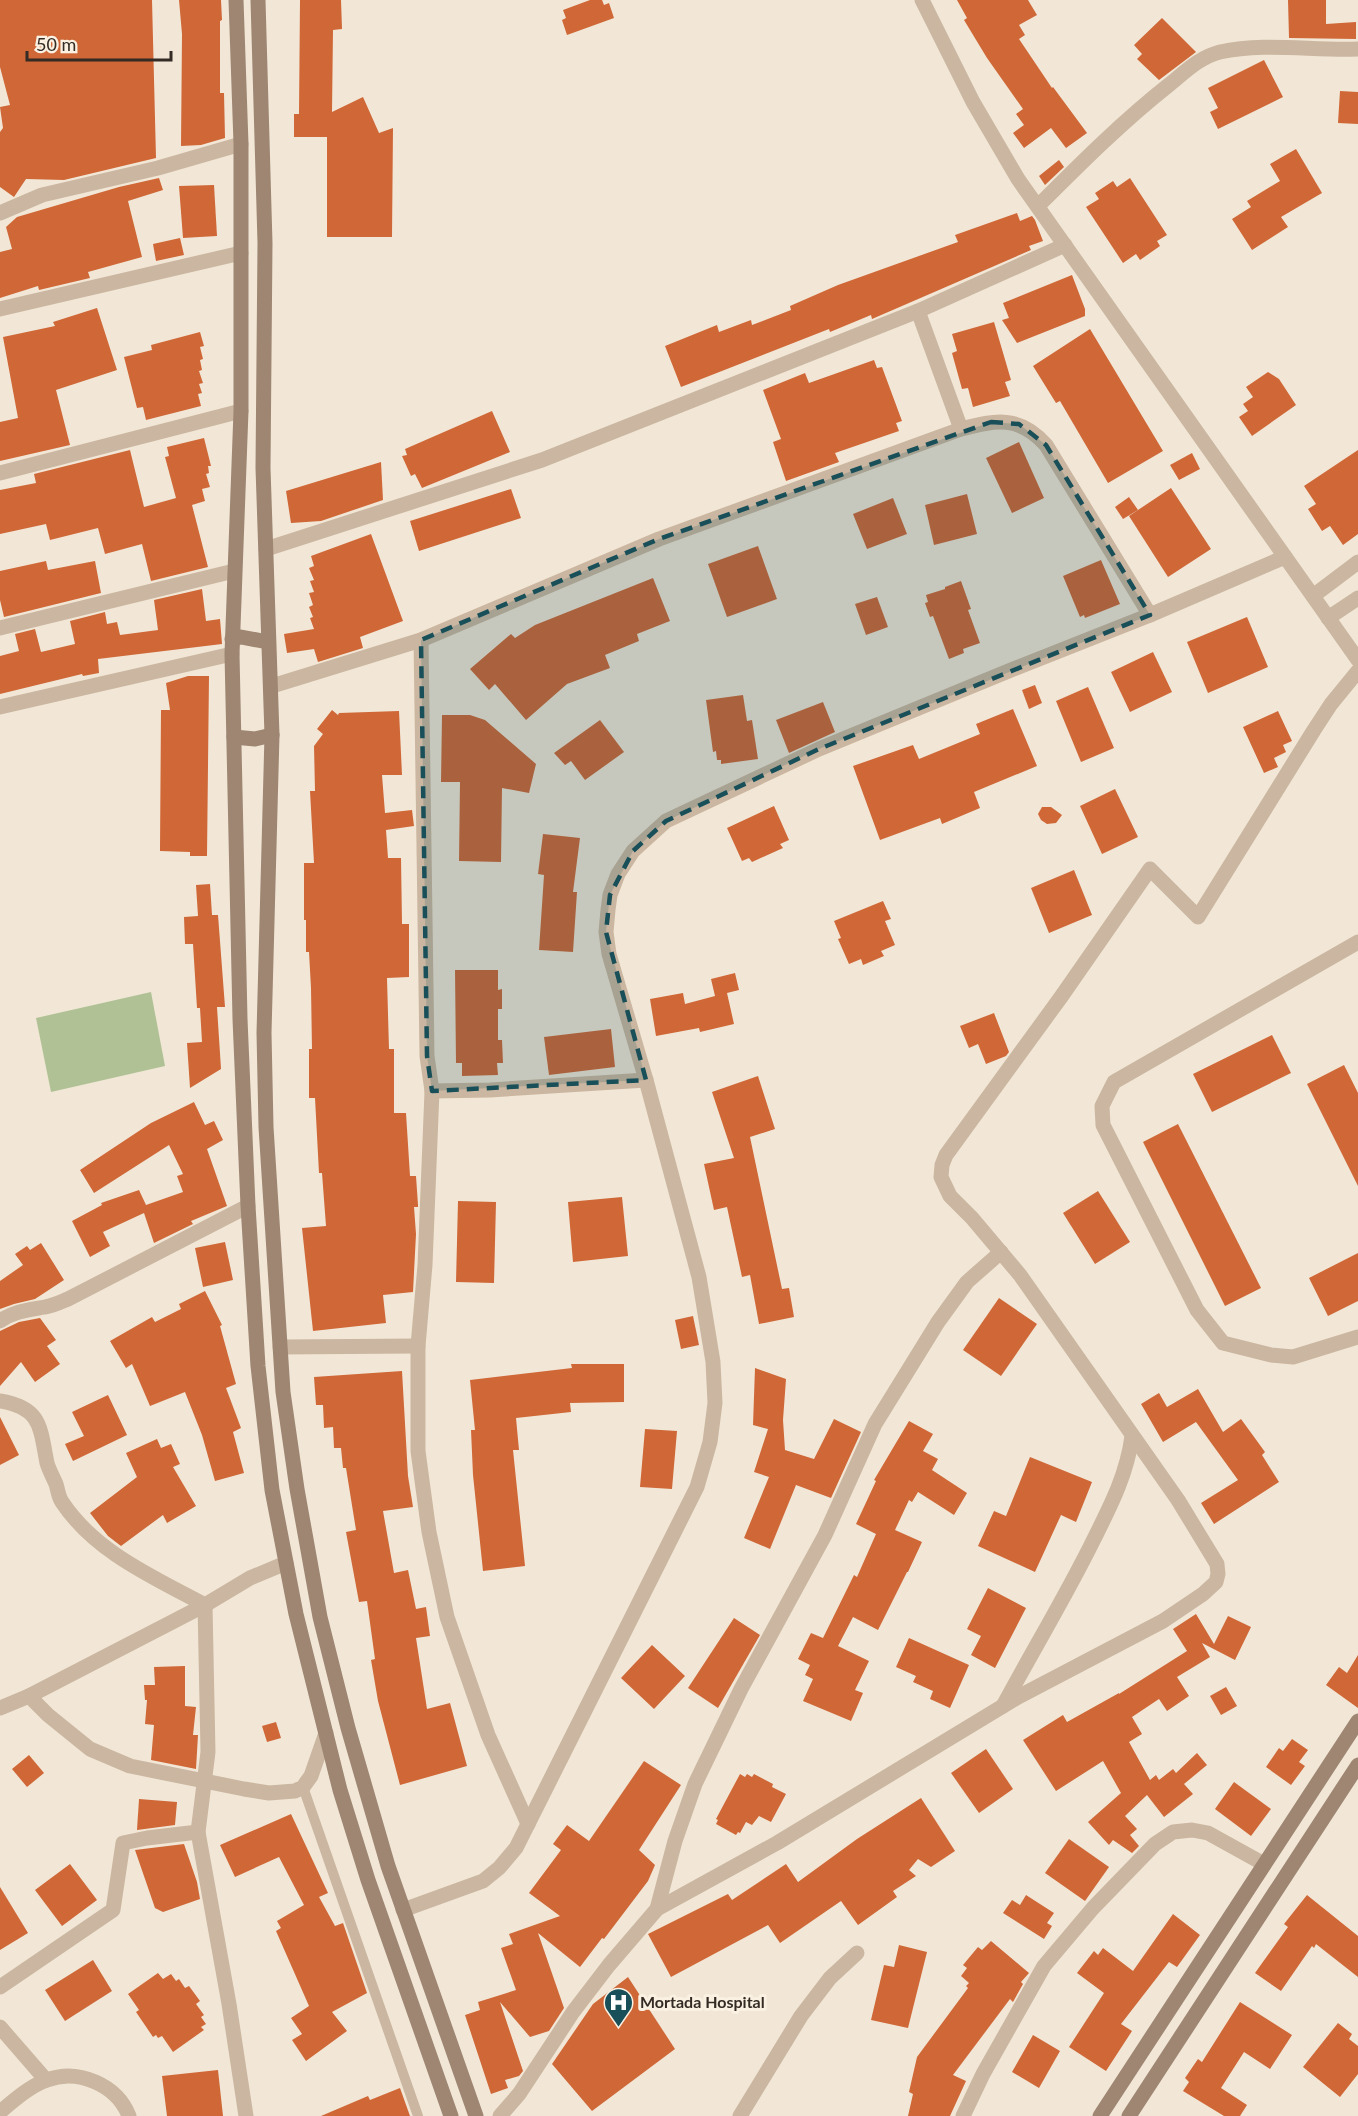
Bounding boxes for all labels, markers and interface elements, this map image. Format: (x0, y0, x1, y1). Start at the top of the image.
scale bar (27, 24, 171, 62)
text: 50 m (36, 33, 76, 55)
hospital icon: Mortada Hospital (603, 1986, 635, 2028)
place label: Mortada Hospital (640, 1992, 765, 2011)

